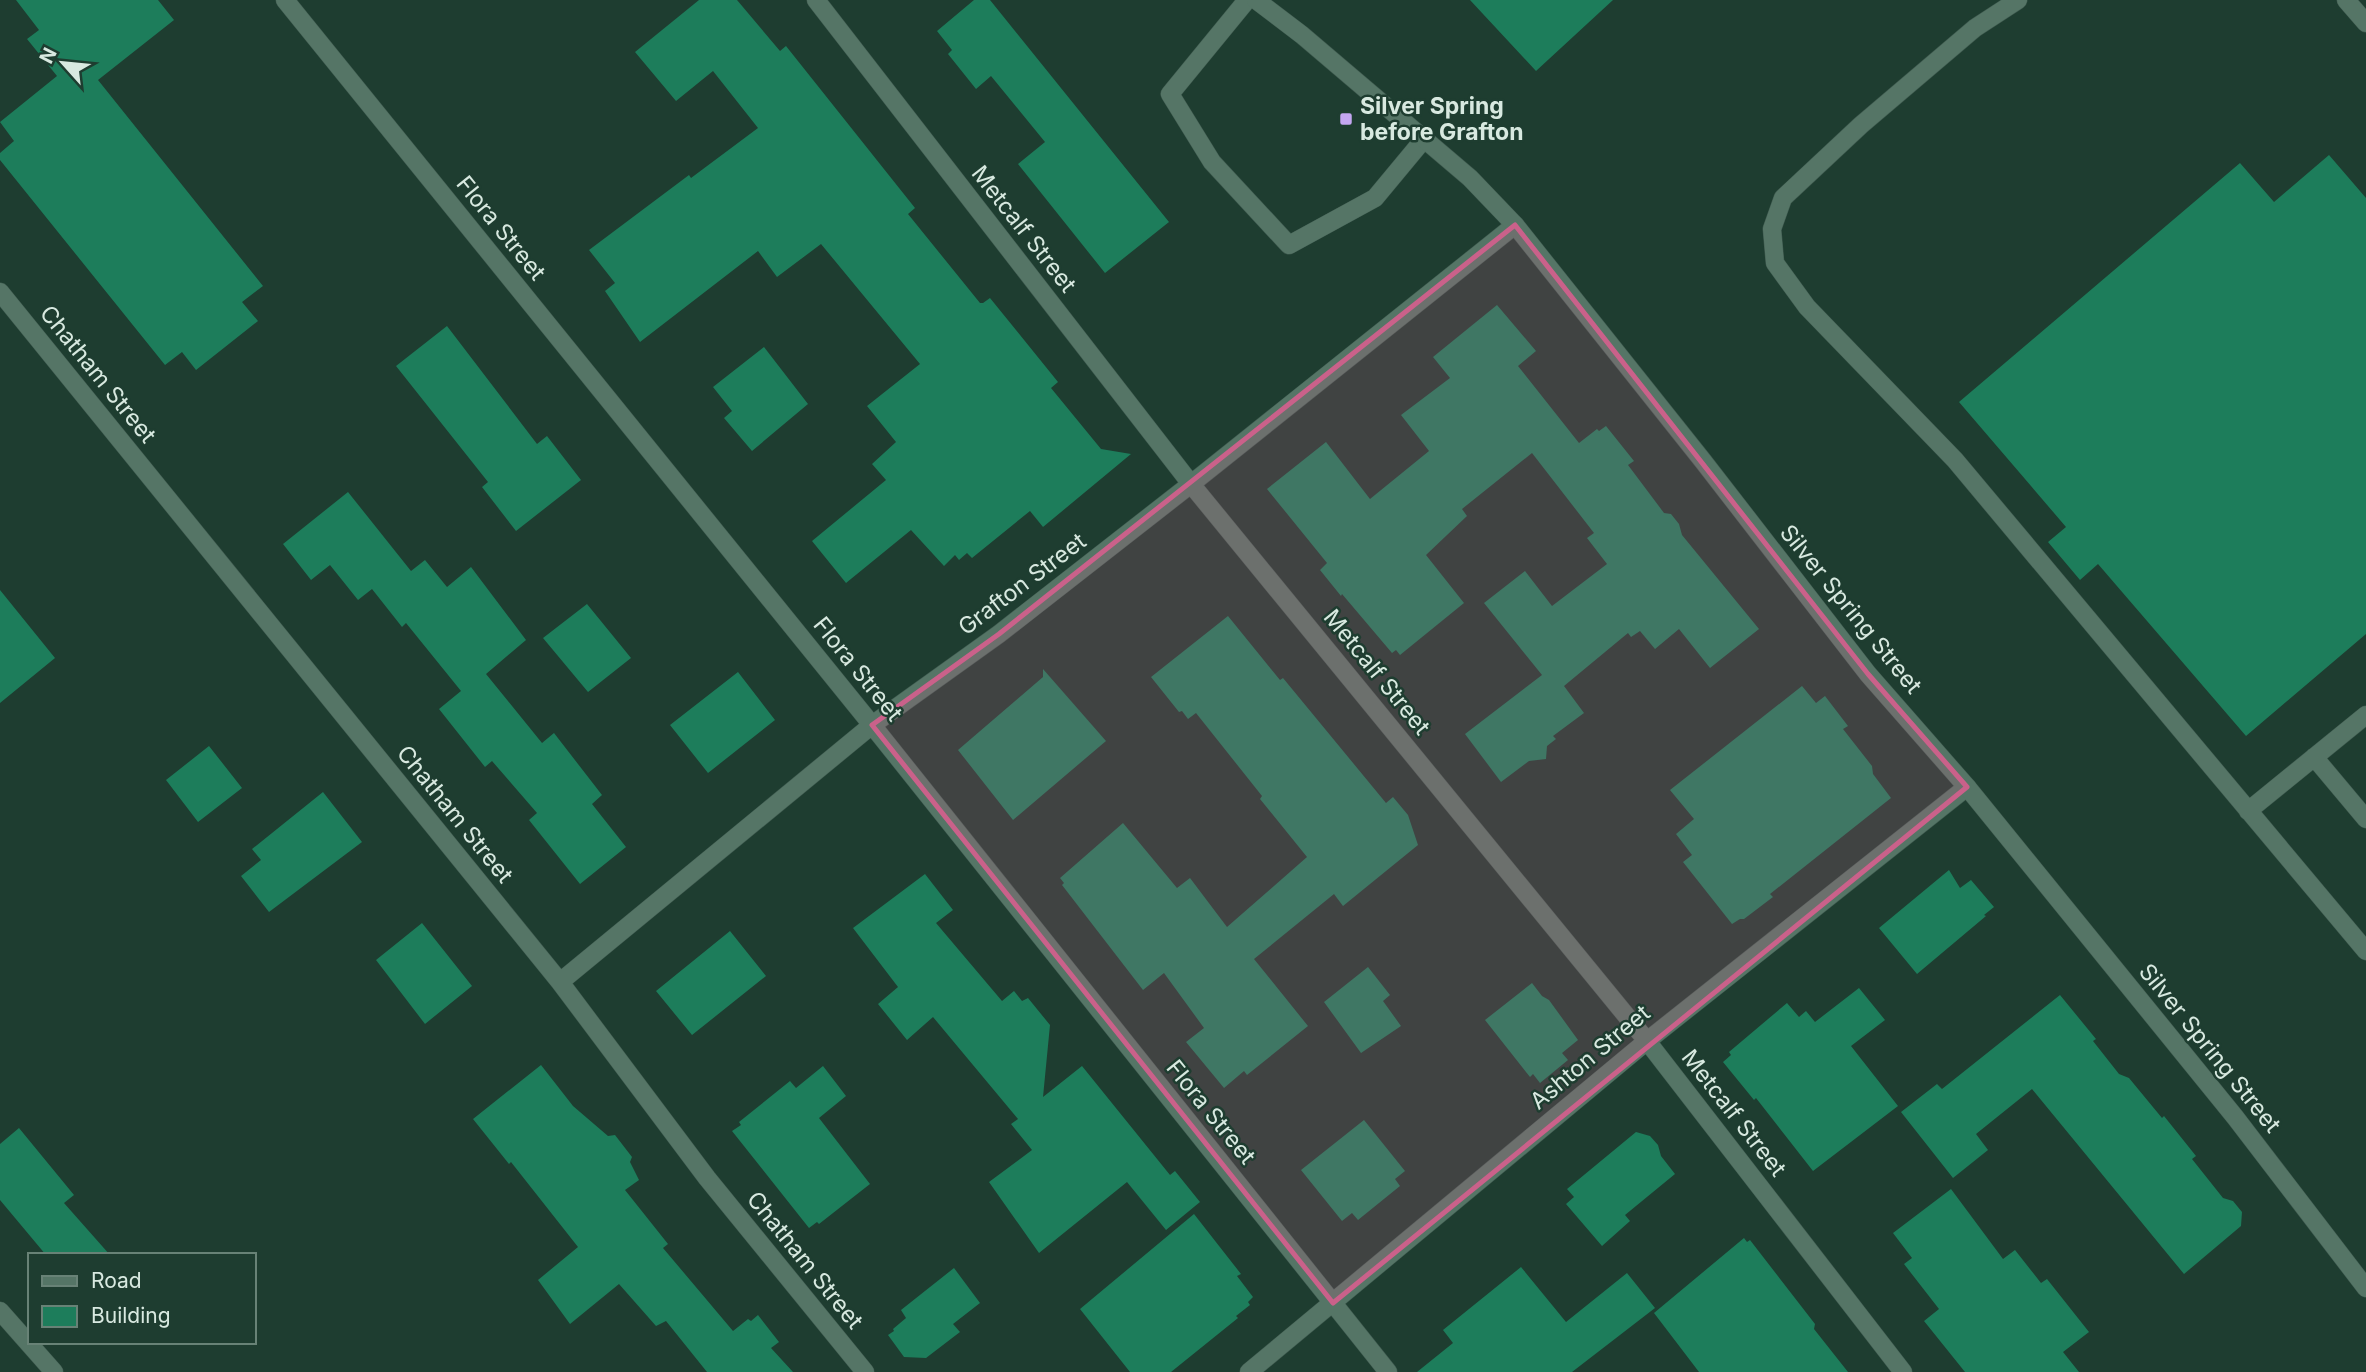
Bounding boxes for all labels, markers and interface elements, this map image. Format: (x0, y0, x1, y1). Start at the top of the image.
north arrow (28, 28, 98, 98)
text: N (35, 44, 62, 67)
place label: Silver Spring before Grafton (1360, 92, 1523, 146)
marker: Silver Spring before Grafton (1338, 111, 1354, 127)
street label: Metcalf Street (966, 160, 1082, 298)
street label: Flora Street (451, 170, 552, 286)
street label: Chatham Street (34, 300, 162, 449)
street label: Silver Spring Street (1774, 519, 1928, 700)
street label: Grafton Street (953, 527, 1092, 641)
street label: Metcalf Street (1318, 604, 1436, 741)
street label: Flora Street (808, 611, 909, 727)
street label: Chatham Street (391, 740, 519, 889)
street label: Silver Spring Street (2133, 958, 2287, 1139)
street label: Ashton Street (1524, 999, 1656, 1115)
street label: Metcalf Street (1676, 1044, 1792, 1182)
street label: Flora Street (1161, 1054, 1262, 1170)
street label: Chatham Street (741, 1186, 869, 1335)
legend (28, 1253, 256, 1344)
text: Road (91, 1268, 142, 1293)
text: Building (91, 1303, 171, 1328)

